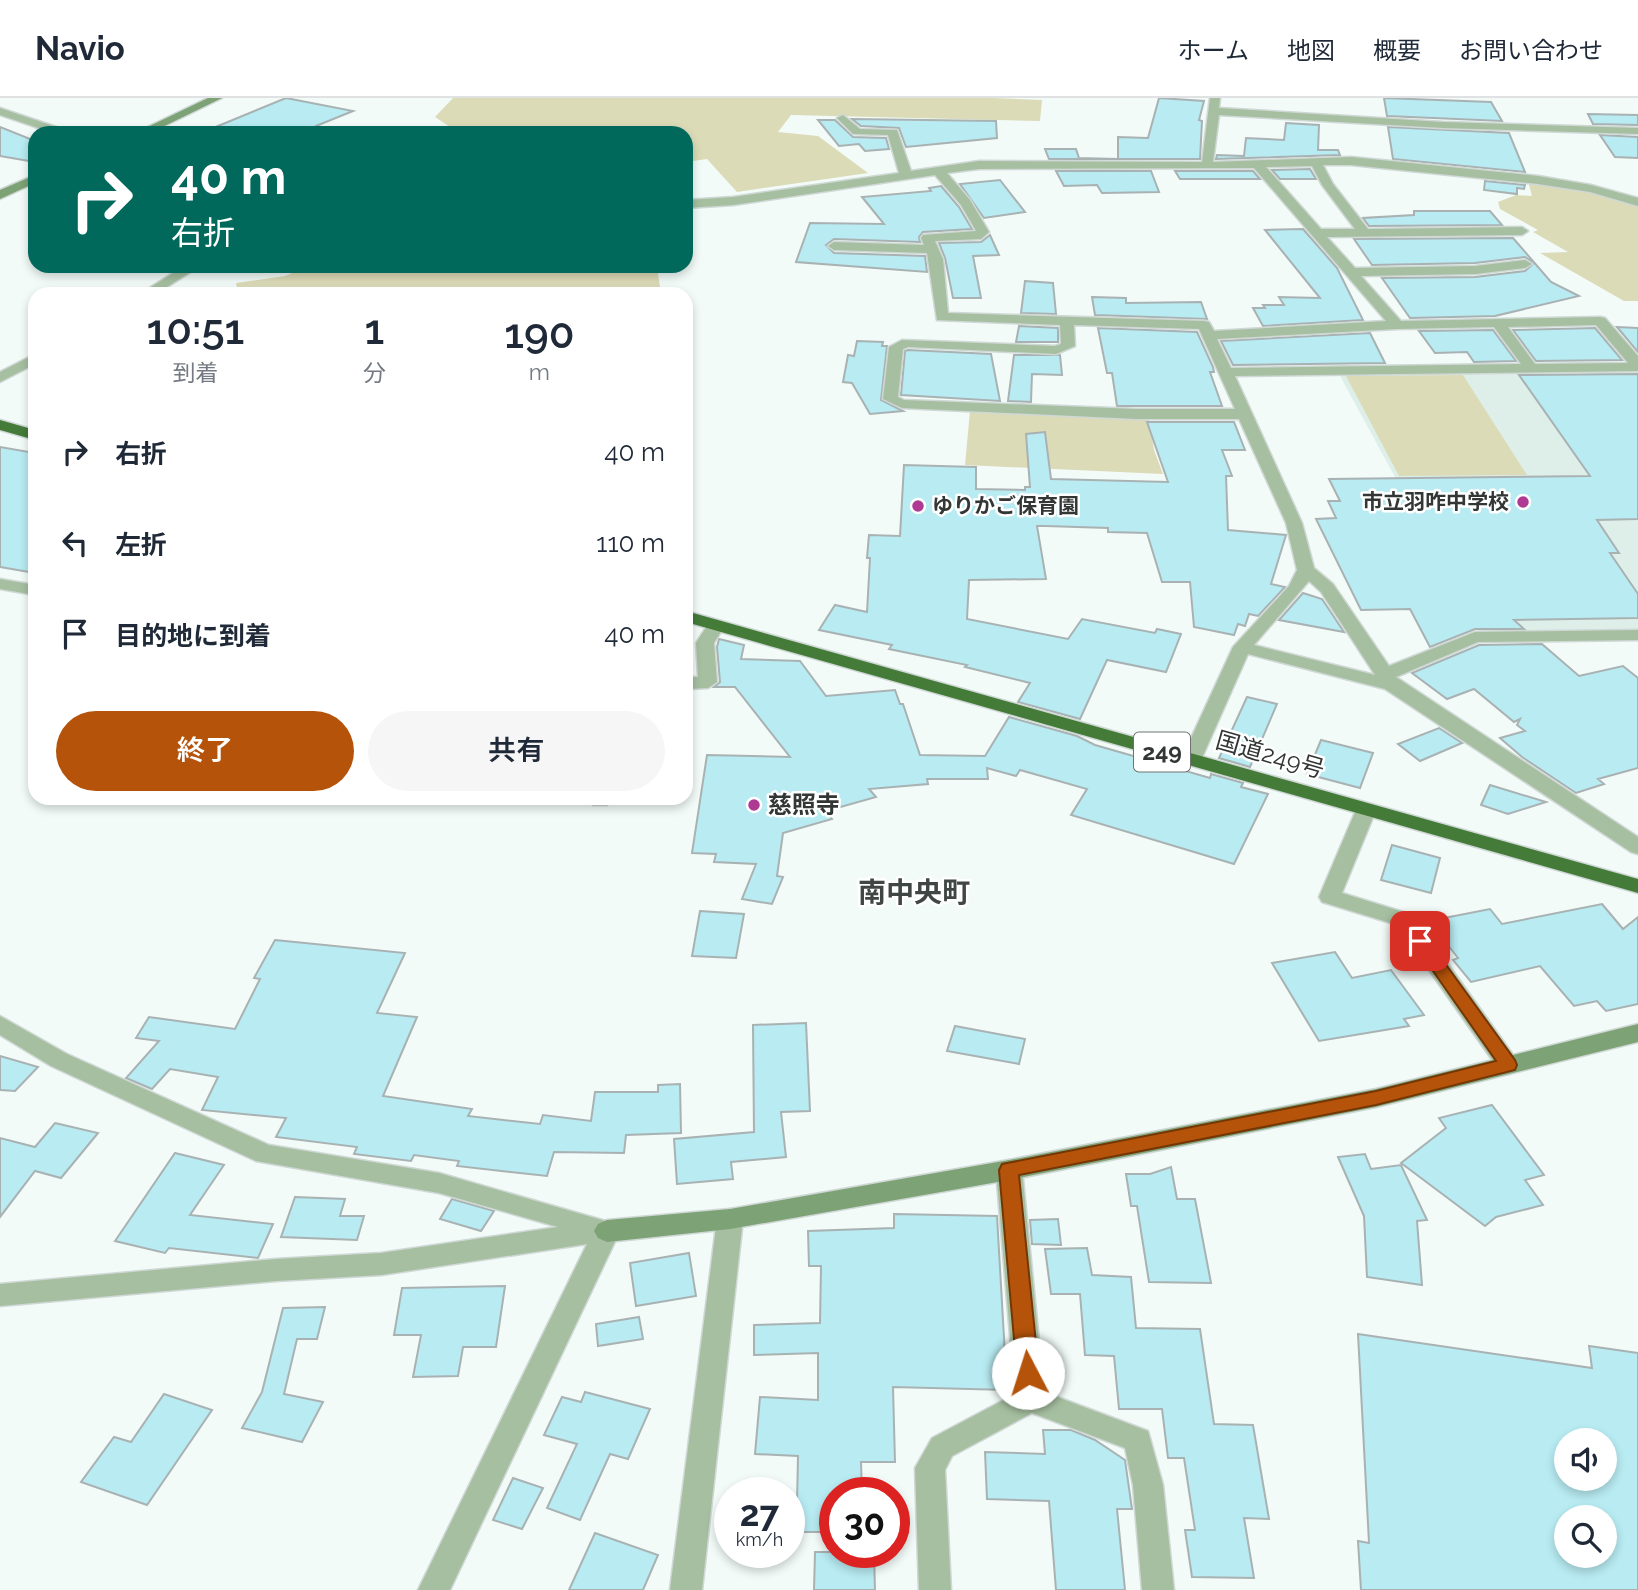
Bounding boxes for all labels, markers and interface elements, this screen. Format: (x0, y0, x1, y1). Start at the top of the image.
text: Navio (35, 29, 125, 68)
text: ホーム (1178, 36, 1249, 65)
text: 地図 (1287, 36, 1335, 65)
text: 概要 (1373, 36, 1421, 65)
text: お問い合わせ (1459, 36, 1603, 65)
text: 40 m (171, 148, 286, 205)
icon: right (56, 154, 147, 245)
text: 右折 (171, 214, 235, 251)
text: 10:51 (146, 305, 244, 354)
text: 1 (364, 305, 384, 354)
text: 190 (504, 309, 575, 358)
text: m (529, 358, 550, 385)
text: 到着 (172, 359, 218, 386)
text: 分 (363, 359, 386, 386)
icon: right (56, 433, 94, 471)
text: 40 m (604, 437, 665, 467)
text: 右折 (115, 439, 167, 469)
place label: 市立羽咋中学校 (1362, 489, 1509, 514)
place label: ゆりかご保育園 (932, 493, 1079, 518)
marker: 市立羽咋中学校 (1515, 494, 1531, 510)
marker: ゆりかご保育園 (910, 498, 926, 514)
icon: left (56, 524, 94, 562)
text: 110 m (596, 528, 665, 558)
text: 左折 (115, 530, 167, 560)
icon: arrive (56, 615, 94, 653)
text: 40 m (604, 619, 665, 649)
text: 目的地に到着 (115, 621, 271, 651)
button: 終了 (56, 711, 354, 791)
button: 共有 (368, 711, 665, 791)
street label: 国道249号 (1212, 725, 1328, 784)
road number: 249 (1134, 732, 1190, 772)
place label: 慈照寺 (768, 790, 840, 819)
marker: 慈照寺 (746, 797, 762, 813)
district label: 南中央町 (858, 876, 970, 909)
pin (1390, 911, 1450, 971)
icon: arrive (1401, 922, 1439, 960)
position arrow (991, 1336, 1065, 1410)
map controls (1554, 1428, 1617, 1568)
button: sound (1554, 1428, 1617, 1491)
speed limit sign: 30 (819, 1477, 910, 1568)
text: 27 (740, 1493, 779, 1534)
button: search (1554, 1505, 1617, 1568)
text: km/h (736, 1529, 783, 1550)

